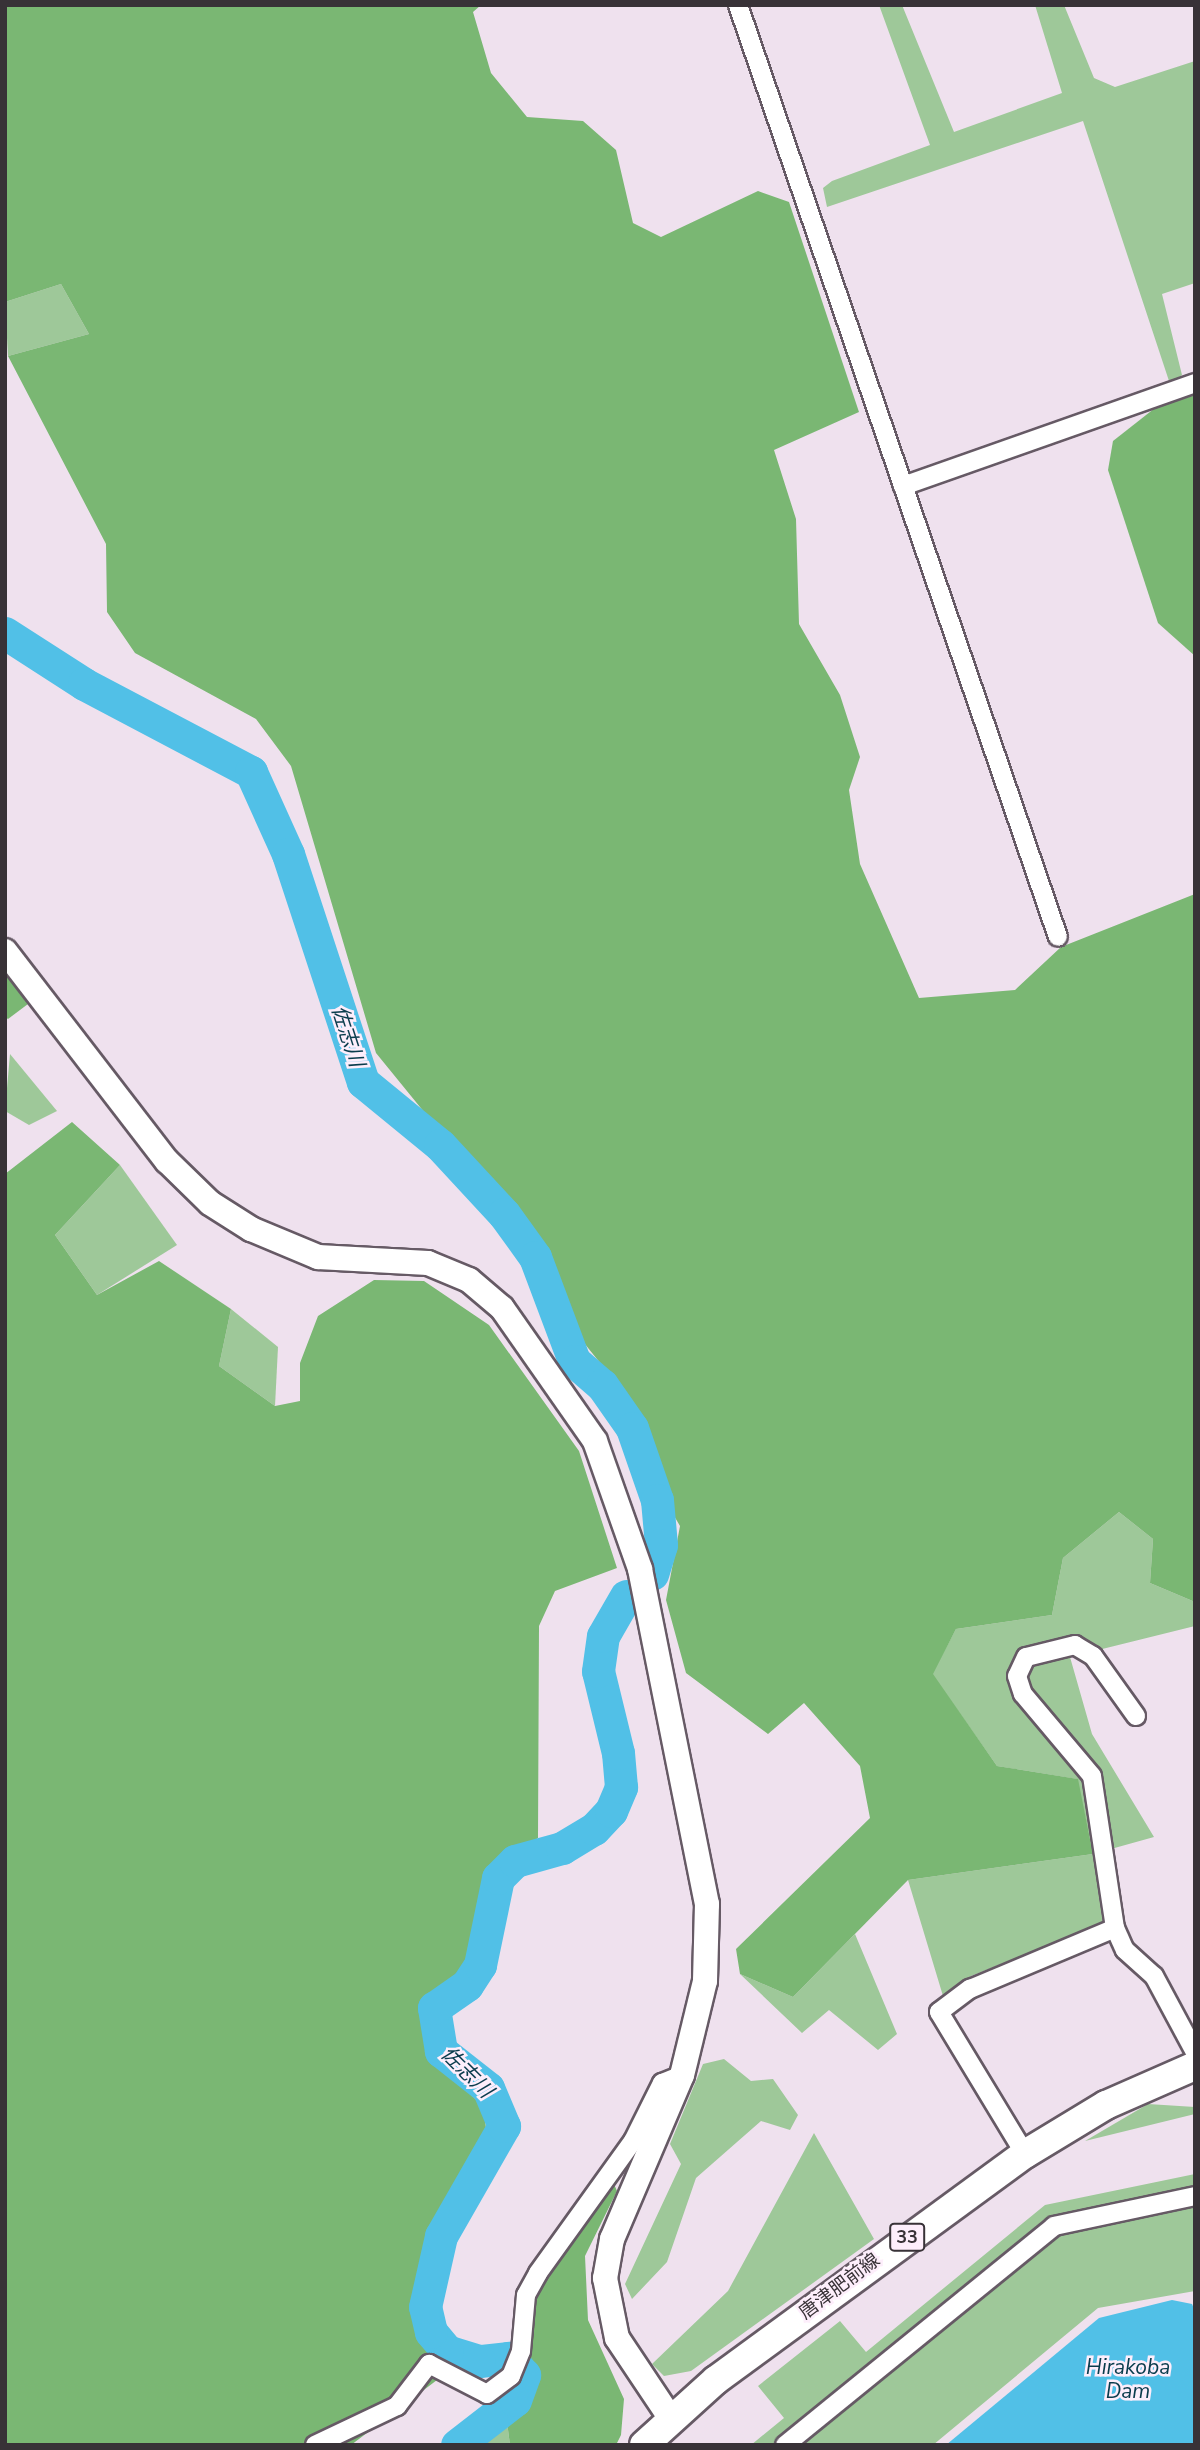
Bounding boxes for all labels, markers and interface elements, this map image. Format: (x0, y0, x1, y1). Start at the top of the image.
water label: 佐志川 (326, 1002, 370, 1070)
water label: 佐志川 (436, 2041, 498, 2103)
road number: 33 (888, 2222, 926, 2252)
street label: 唐津肥前線 (795, 2249, 885, 2325)
water label: Hirakoba Dam (1086, 2354, 1170, 2404)

